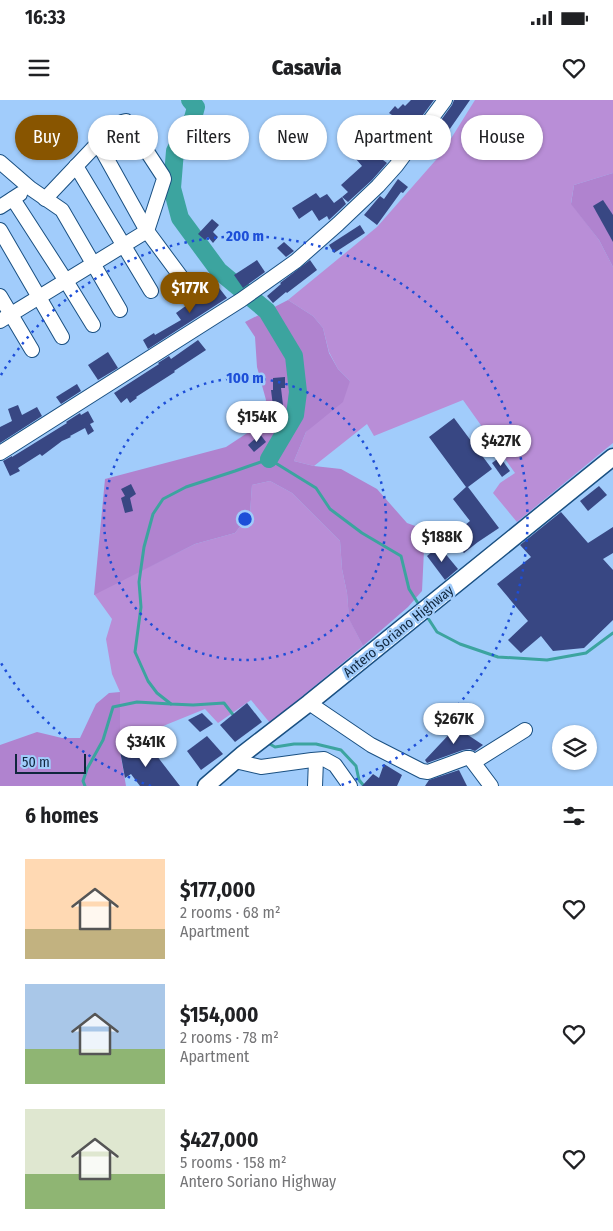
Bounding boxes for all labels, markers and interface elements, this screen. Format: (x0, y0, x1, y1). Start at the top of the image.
text: 16:33 (25, 6, 66, 29)
icon: menu (25, 54, 53, 82)
text: Casavia (272, 54, 341, 81)
icon: heart (560, 54, 588, 82)
chip: Buy (15, 115, 78, 160)
chip: Rent (88, 115, 158, 160)
chip: Filters (168, 115, 249, 160)
chip: New (259, 115, 327, 160)
chip: Apartment (337, 115, 451, 160)
chip: House (461, 115, 543, 160)
text: 200 m (225, 227, 264, 245)
pin: $177K (155, 272, 225, 314)
text: $177K (171, 278, 209, 297)
text: 100 m (226, 369, 264, 387)
pin: $154K (222, 400, 292, 443)
text: $154K (237, 407, 277, 426)
pin: $427K (466, 424, 536, 467)
text: $427K (481, 431, 521, 450)
centre of rings (236, 510, 254, 528)
pin: $188K (407, 520, 477, 563)
text: $188K (422, 527, 462, 546)
street label: Antero Soriano Highway (340, 581, 457, 681)
pin: $267K (419, 702, 489, 745)
text: $267K (434, 709, 474, 728)
map controls (552, 725, 597, 770)
button: layers (552, 725, 597, 770)
pin: $341K (111, 726, 181, 768)
text: $341K (127, 732, 165, 751)
scale bar (15, 751, 86, 774)
text: 50 m (22, 754, 50, 771)
icon: filters (560, 802, 588, 830)
text: 6 homes (25, 803, 98, 829)
text: $177,000 (180, 877, 255, 903)
icon: home (65, 879, 125, 939)
icon: heart (560, 895, 588, 923)
text: 2 rooms · 68 m² (180, 903, 281, 922)
text: Apartment (180, 922, 249, 941)
text: $154,000 (180, 1002, 259, 1028)
icon: home (65, 1004, 125, 1064)
icon: heart (560, 1020, 588, 1048)
text: 2 rooms · 78 m² (180, 1028, 279, 1047)
text: Apartment (180, 1047, 249, 1066)
text: $427,000 (180, 1127, 258, 1153)
icon: home (65, 1129, 125, 1189)
icon: heart (560, 1145, 588, 1173)
text: 5 rooms · 158 m² (180, 1153, 286, 1172)
text: Antero Soriano Highway (180, 1172, 336, 1191)

